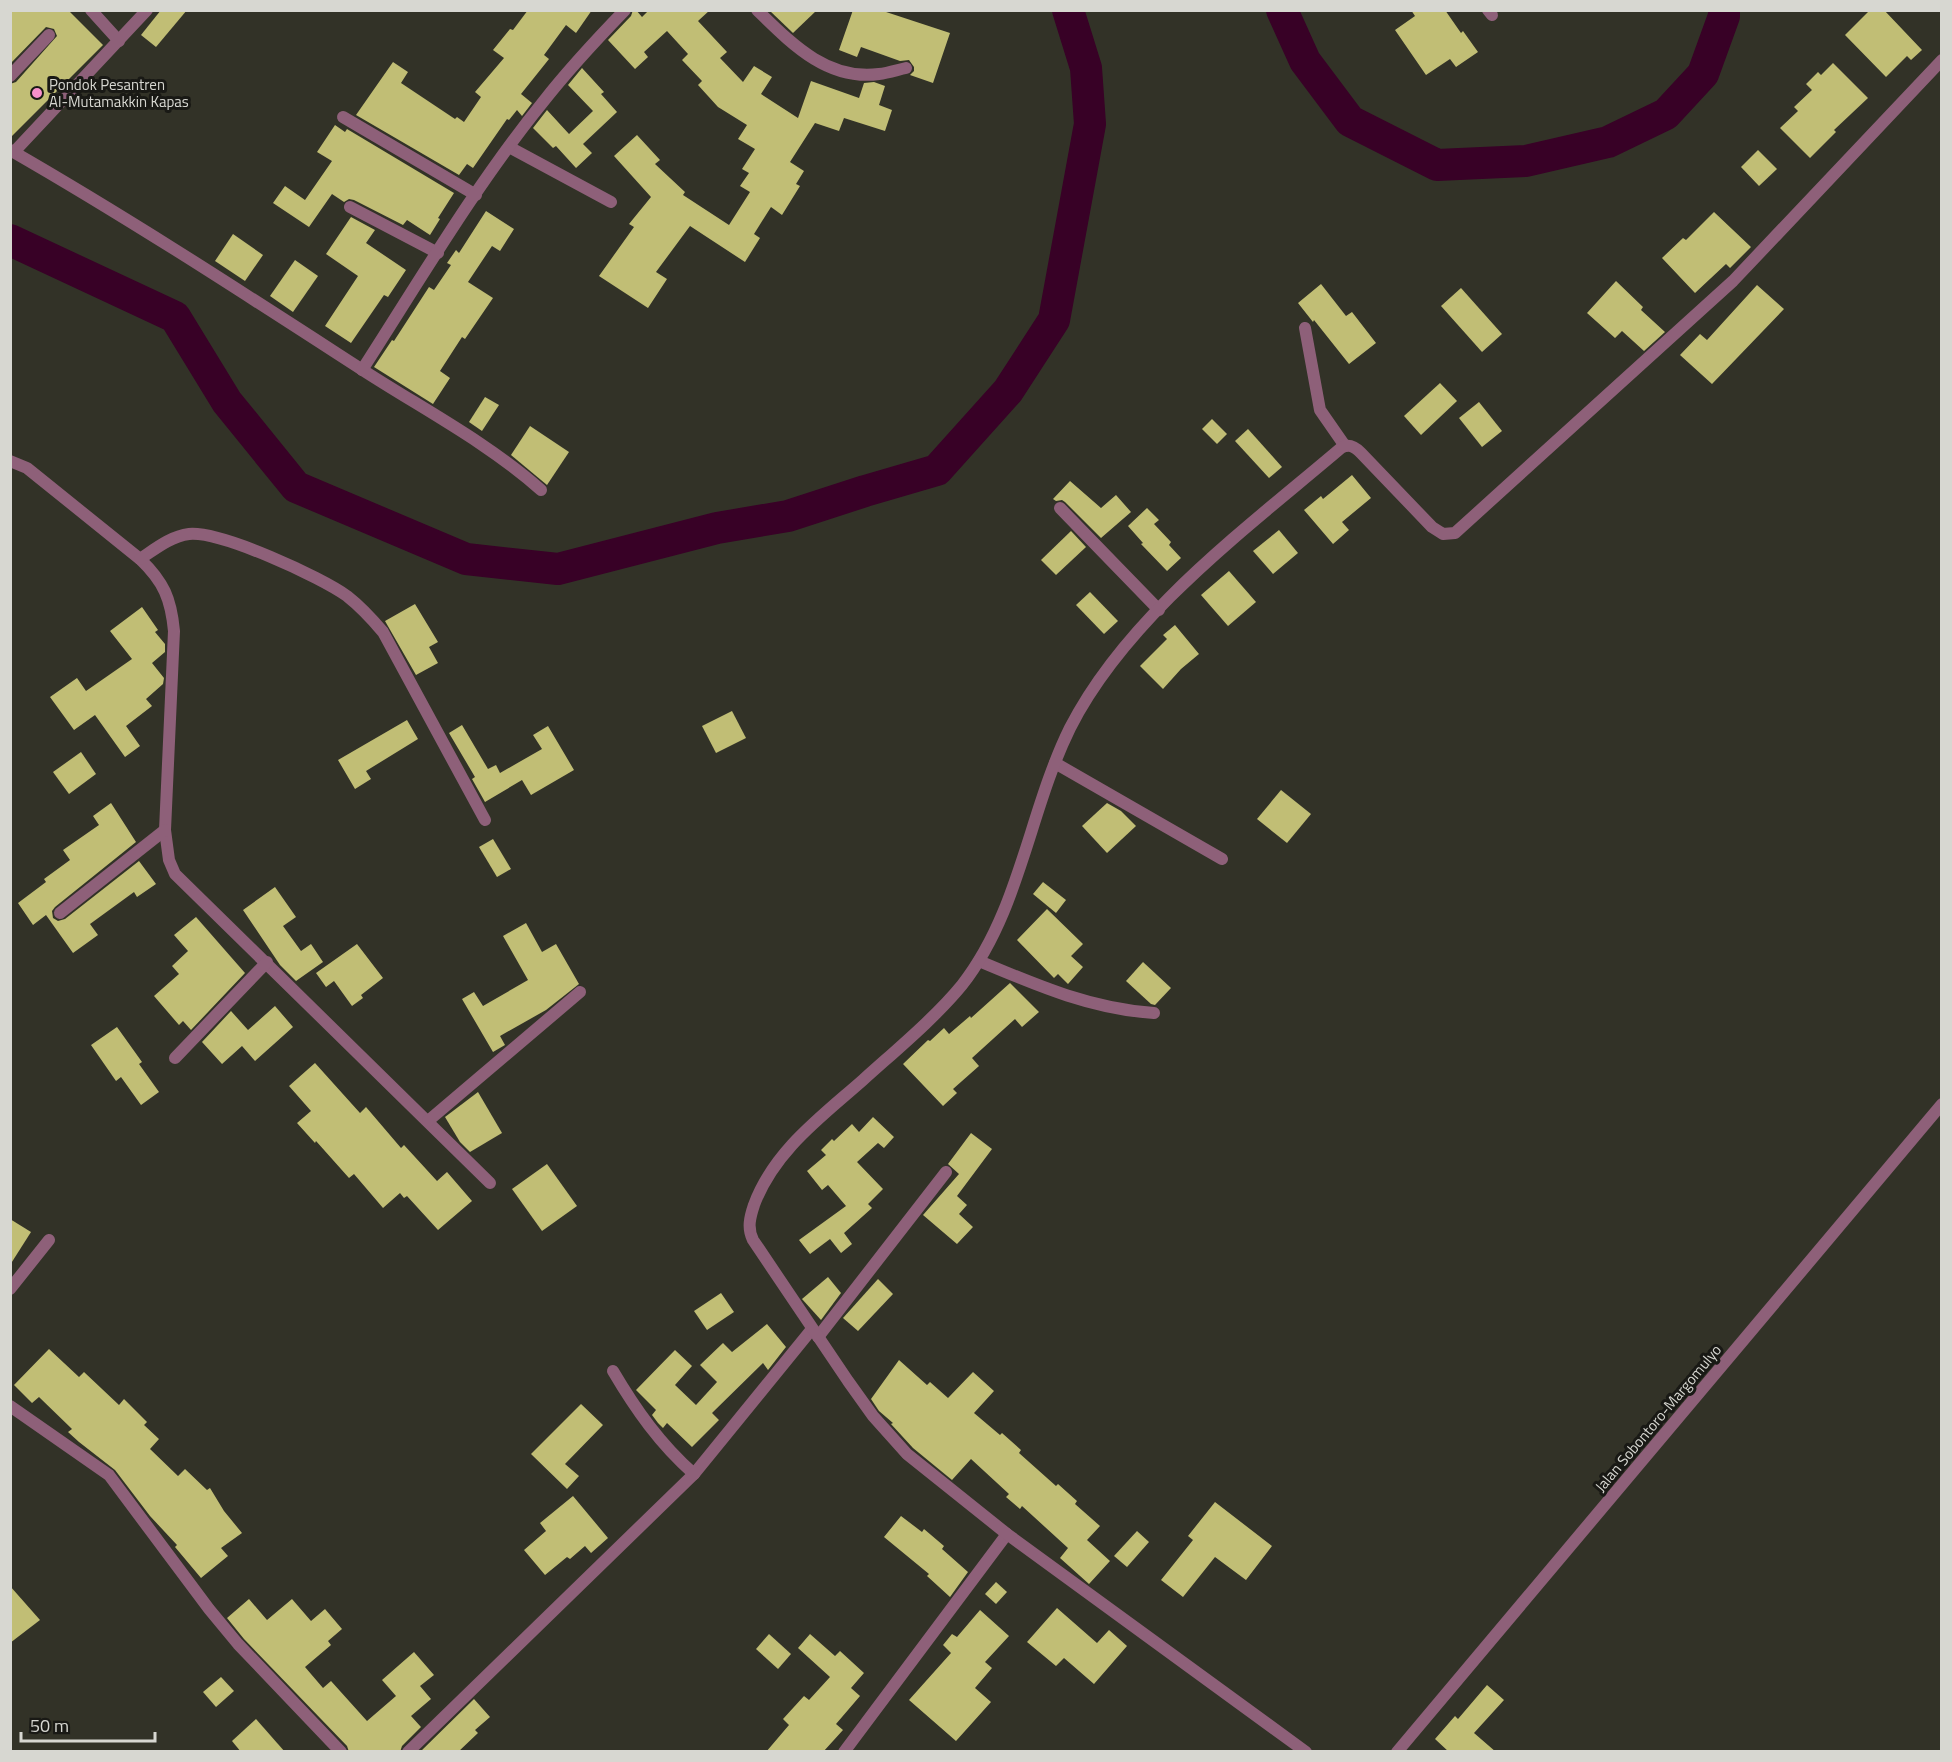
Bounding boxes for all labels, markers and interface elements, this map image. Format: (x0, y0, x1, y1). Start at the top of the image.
place label: Pondok Pesantren Al-Mutamakkin Kapas (49, 73, 189, 113)
marker: Pondok Pesantren Al-Mutamakkin Kapas (30, 86, 44, 100)
street label: Jalan Sobontoro-Margomulyo (1589, 1339, 1727, 1497)
scale bar (21, 1705, 154, 1743)
text: 50 m (30, 1712, 69, 1739)

